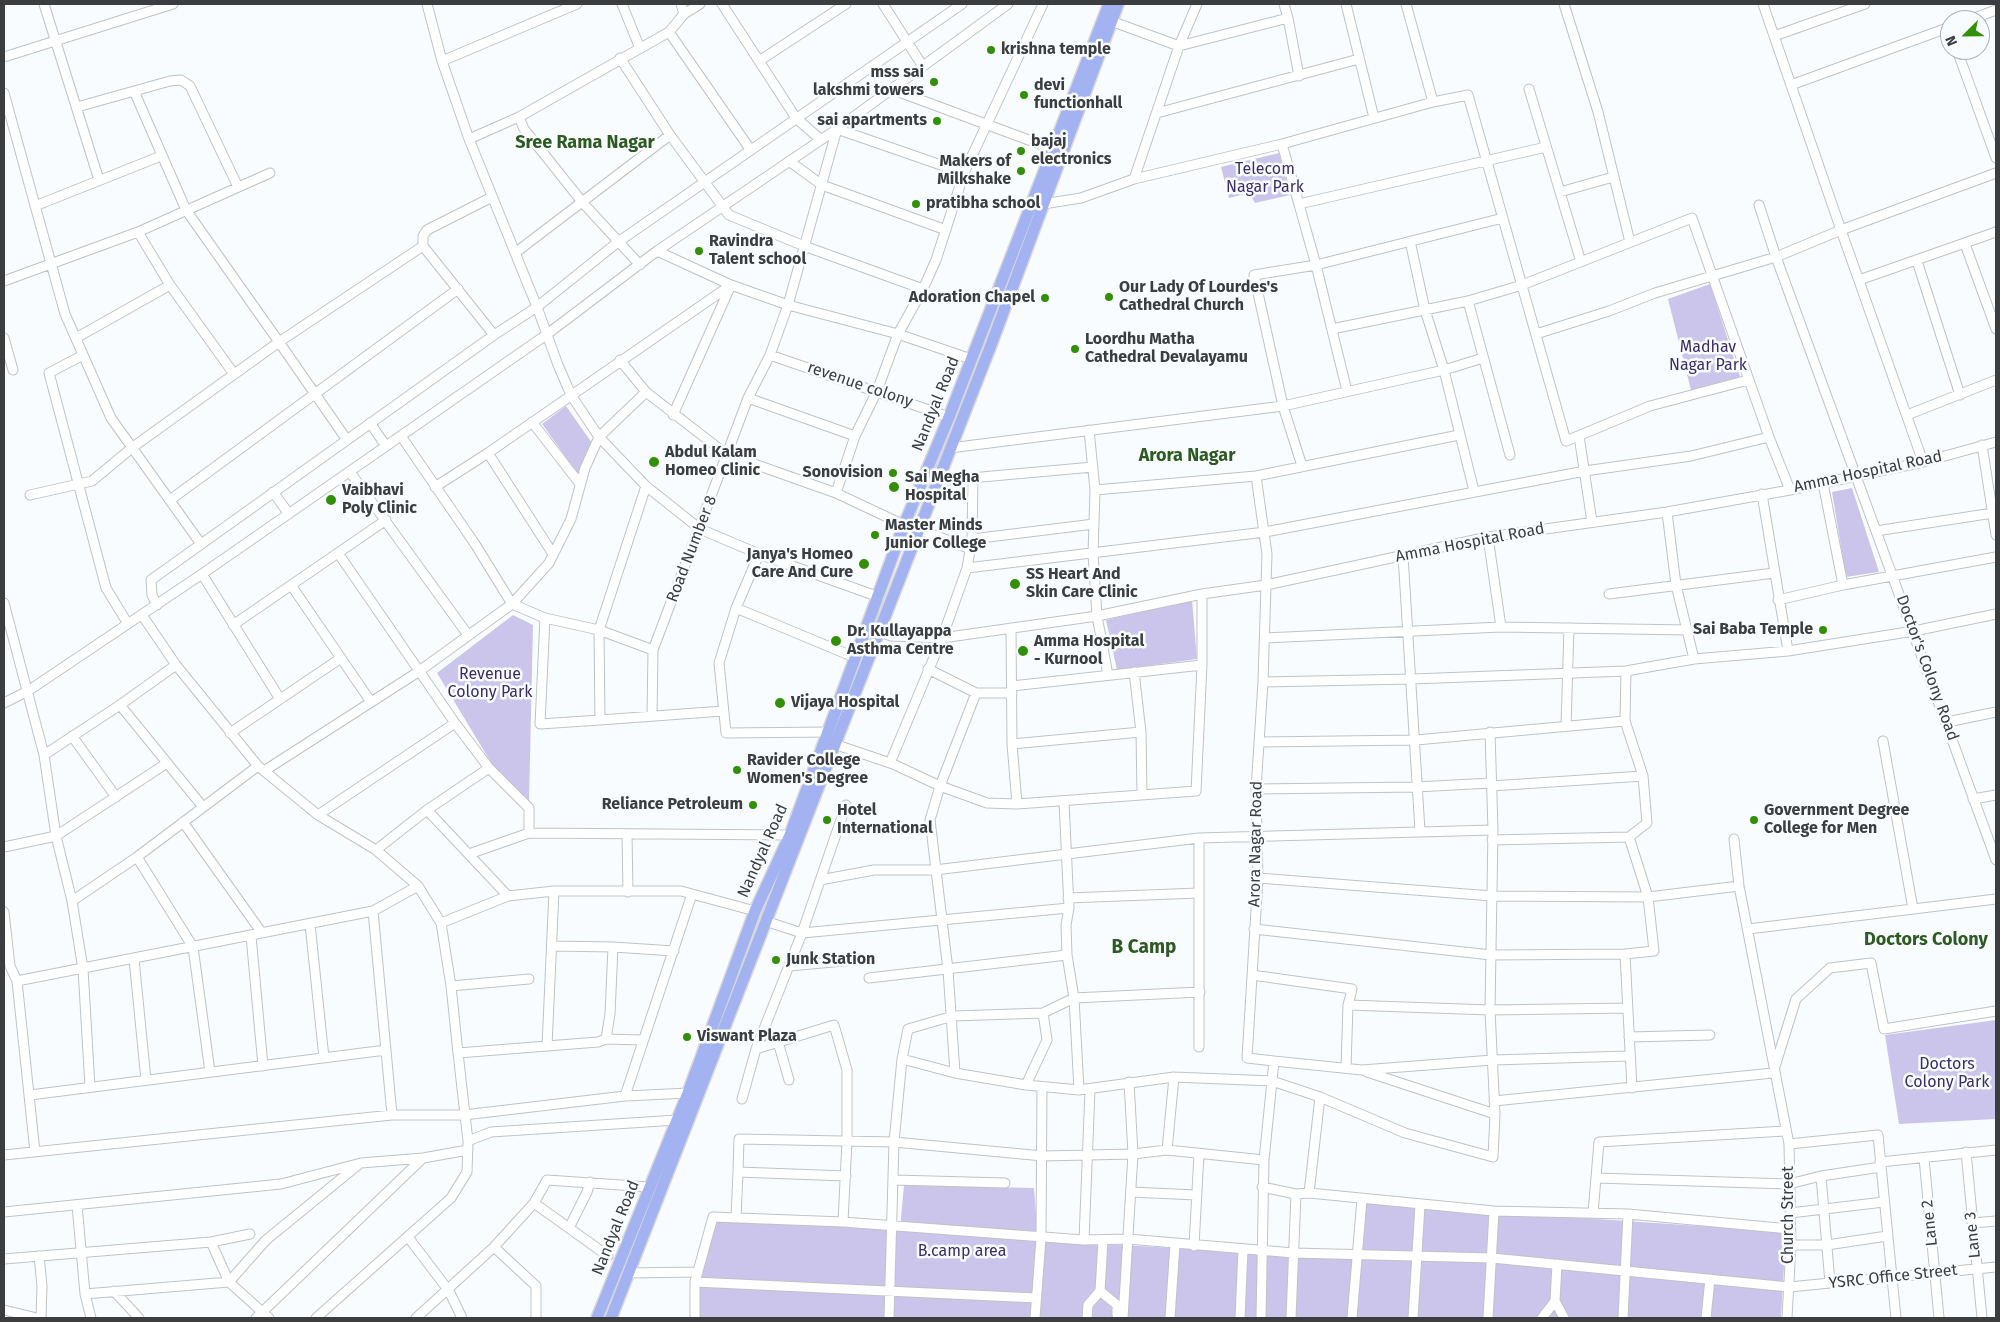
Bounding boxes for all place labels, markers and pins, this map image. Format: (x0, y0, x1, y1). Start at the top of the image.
place label: krishna temple (1001, 40, 1111, 60)
marker: krishna temple (985, 44, 997, 56)
place label: mss sai lakshmi towers (813, 63, 924, 101)
marker: mss sai lakshmi towers (928, 76, 940, 88)
place label: devi functionhall (1034, 76, 1122, 114)
marker: devi functionhall (1018, 89, 1030, 101)
place label: sai apartments (817, 111, 927, 131)
marker: sai apartments (931, 115, 943, 127)
place label: bajaj electronics (1031, 132, 1112, 170)
marker: bajaj electronics (1015, 145, 1027, 157)
place label: Makers of Milkshake (937, 152, 1011, 190)
marker: Makers of Milkshake (1015, 165, 1027, 177)
place label: pratibha school (926, 194, 1040, 214)
marker: pratibha school (910, 198, 922, 210)
place label: Ravindra Talent school (709, 232, 806, 270)
marker: Ravindra Talent school (693, 245, 705, 257)
place label: Our Lady Of Lourdes's Cathedral Church (1119, 278, 1278, 316)
place label: Adoration Chapel (909, 288, 1035, 308)
marker: Our Lady Of Lourdes's Cathedral Church (1103, 291, 1115, 303)
marker: Adoration Chapel (1039, 292, 1051, 304)
place label: Loordhu Matha Cathedral Devalayamu (1085, 330, 1248, 368)
marker: Loordhu Matha Cathedral Devalayamu (1069, 343, 1081, 355)
place label: Abdul Kalam Homeo Clinic (665, 443, 760, 481)
marker: Abdul Kalam Homeo Clinic (647, 455, 661, 469)
place label: Sonovision (803, 463, 883, 483)
marker: Sonovision (887, 467, 899, 479)
place label: Sai Megha Hospital (905, 468, 979, 506)
marker: Sai Megha Hospital (887, 480, 901, 494)
place label: Vaibhavi Poly Clinic (342, 481, 417, 519)
marker: Vaibhavi Poly Clinic (324, 493, 338, 507)
place label: Master Minds Junior College (885, 516, 986, 554)
marker: Master Minds Junior College (869, 529, 881, 541)
place label: Janya's Homeo Care And Cure (747, 545, 853, 583)
marker: Janya's Homeo Care And Cure (857, 557, 871, 571)
place label: SS Heart And Skin Care Clinic (1026, 565, 1138, 603)
marker: SS Heart And Skin Care Clinic (1008, 577, 1022, 591)
place label: Sai Baba Temple (1693, 620, 1813, 640)
place label: Dr. Kullayappa Asthma Centre (847, 622, 954, 660)
marker: Sai Baba Temple (1817, 624, 1829, 636)
place label: Amma Hospital - Kurnool (1034, 632, 1144, 670)
marker: Dr. Kullayappa Asthma Centre (829, 634, 843, 648)
marker: Amma Hospital - Kurnool (1016, 644, 1030, 658)
place label: Vijaya Hospital (791, 693, 899, 713)
marker: Vijaya Hospital (773, 696, 787, 710)
place label: Ravider College Women's Degree (747, 751, 868, 789)
marker: Ravider College Women's Degree (731, 764, 743, 776)
place label: Reliance Petroleum (602, 795, 743, 815)
marker: Reliance Petroleum (747, 799, 759, 811)
place label: Hotel International (837, 801, 933, 839)
place label: Government Degree College for Men (1764, 801, 1909, 839)
marker: Hotel International (821, 814, 833, 826)
marker: Government Degree College for Men (1748, 814, 1760, 826)
place label: Junk Station (786, 950, 875, 970)
marker: Junk Station (770, 954, 782, 966)
place label: Viswant Plaza (697, 1027, 797, 1047)
marker: Viswant Plaza (681, 1031, 693, 1043)

